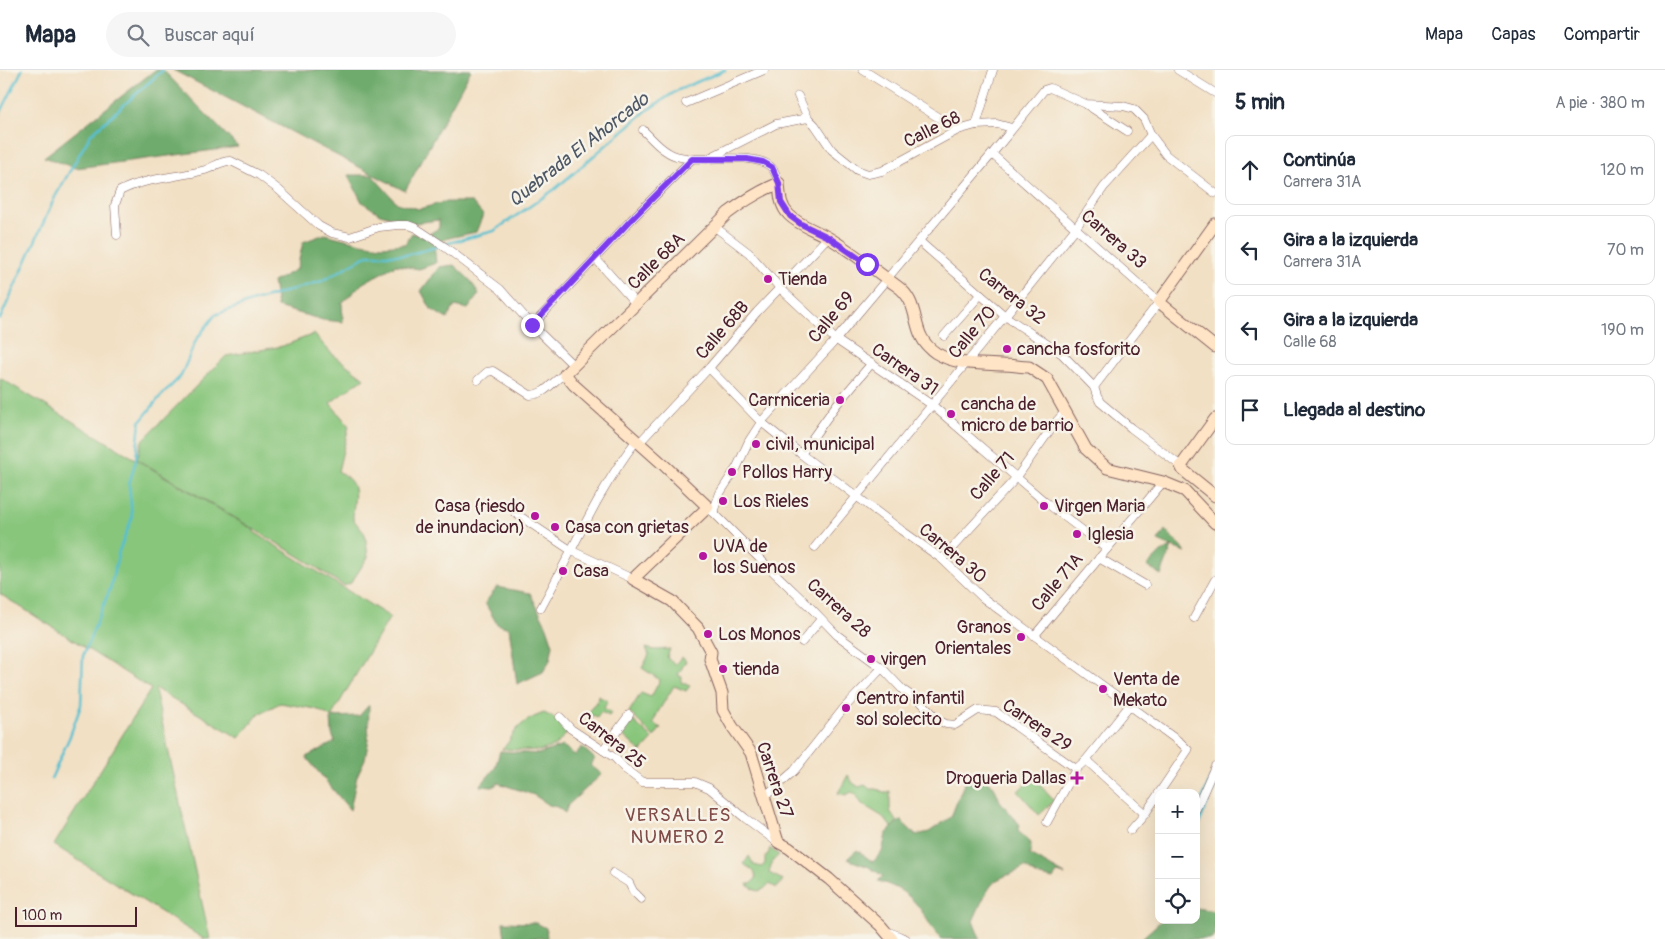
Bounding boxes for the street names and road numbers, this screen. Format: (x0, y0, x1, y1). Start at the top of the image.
street label: Calle 68 (900, 106, 964, 153)
street label: Carrera 33 (1076, 205, 1151, 274)
street label: Calle 68A (623, 228, 690, 295)
street label: Carrera 32 (973, 263, 1050, 330)
street label: Calle 69 (803, 287, 860, 348)
street label: Calle 68B (691, 296, 754, 364)
street label: Calle 70 (943, 301, 1001, 364)
street label: Carrera 31 (867, 338, 943, 401)
street label: Calle 71 (965, 447, 1020, 506)
street label: Carrera 30 (914, 518, 991, 589)
street label: Calle 71A (1026, 548, 1089, 616)
street label: Carrera 28 (802, 573, 876, 643)
street label: Carrera 29 (998, 694, 1076, 757)
street label: Carrera 25 (573, 707, 650, 774)
street label: Carrera 27 (751, 739, 798, 822)

